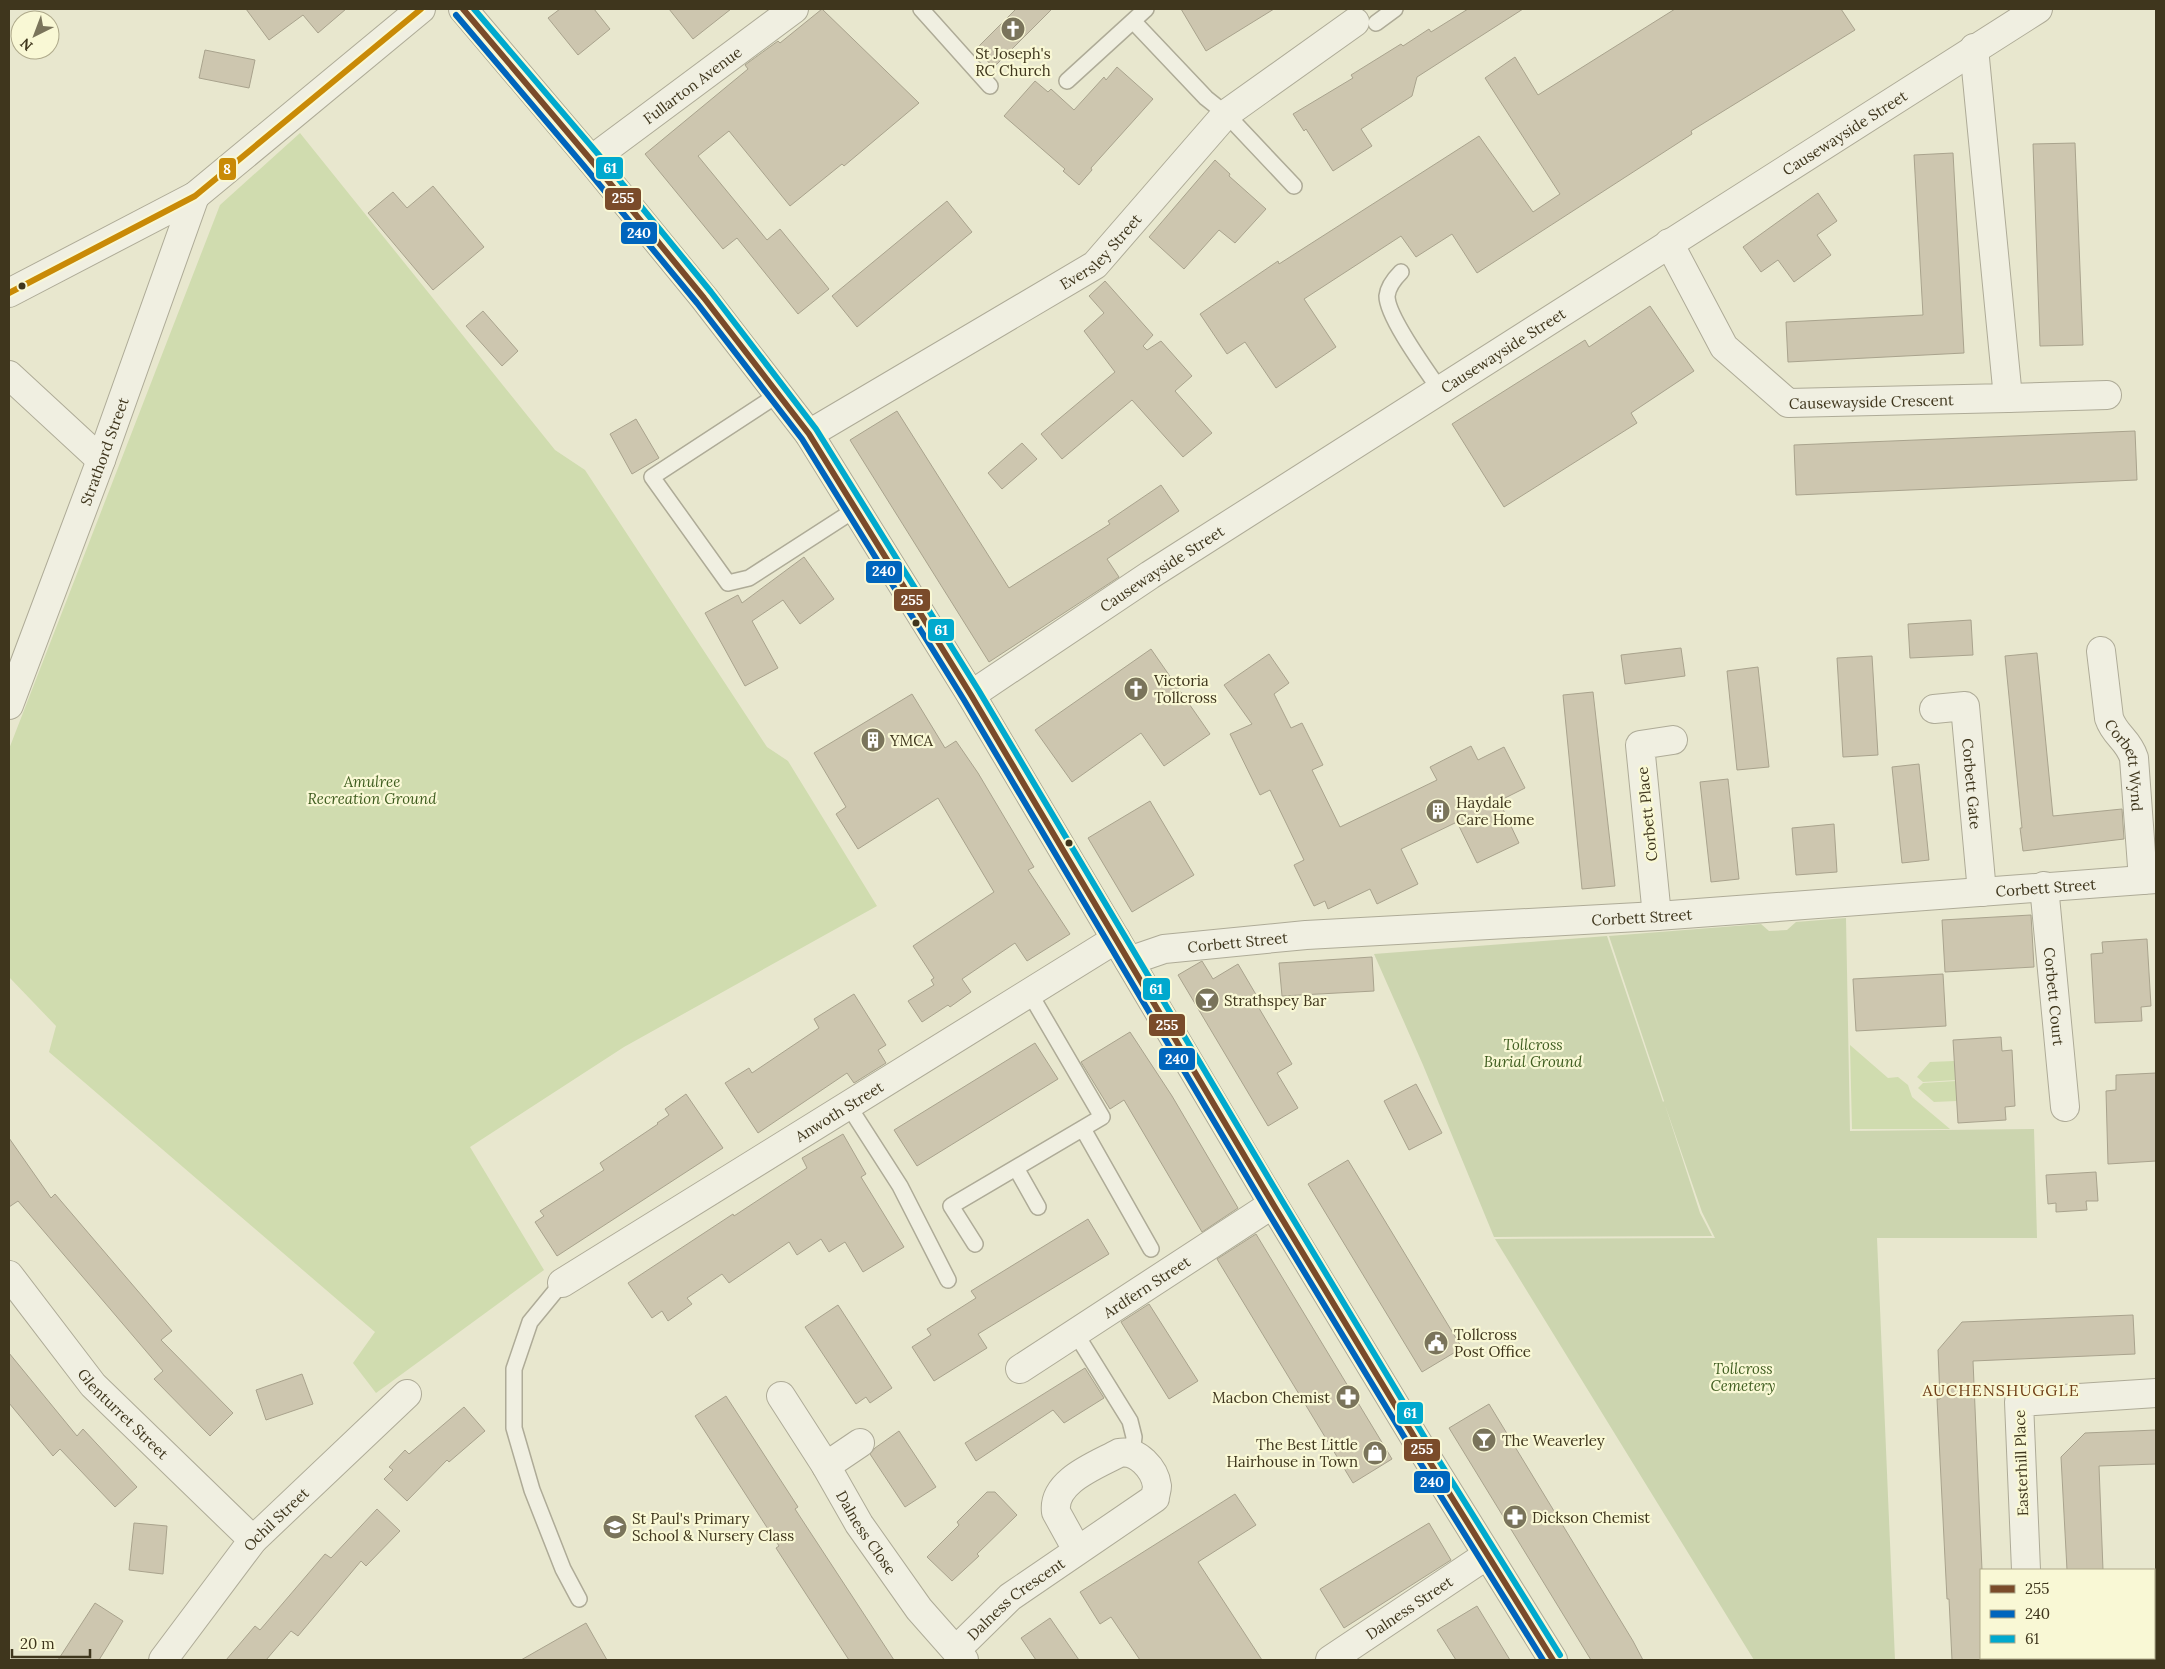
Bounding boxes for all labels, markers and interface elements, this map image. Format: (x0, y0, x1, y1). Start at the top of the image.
north arrow (10, 10, 60, 60)
church icon: St Joseph's RC Church (1000, 16, 1026, 42)
text: N (16, 34, 36, 55)
street label: Fullarton Avenue (639, 42, 745, 128)
place label: St Joseph's RC Church (975, 44, 1051, 80)
street label: Causewayside Street (1778, 85, 1911, 179)
line badge: 61 (595, 156, 624, 180)
line badge: 8 (218, 157, 237, 181)
text: 61 (603, 159, 617, 177)
text: 8 (223, 160, 231, 178)
line badge: 255 (604, 187, 642, 211)
text: 255 (612, 189, 635, 207)
street label: Eversley Street (1056, 209, 1145, 293)
line badge: 240 (620, 221, 658, 245)
text: 240 (627, 224, 651, 242)
unlabelled marker (17, 281, 27, 291)
street label: Causewayside Street (1437, 303, 1569, 397)
street label: Causewayside Crescent (1789, 390, 1954, 412)
street label: Strathord Street (75, 394, 132, 508)
street label: Causewayside Street (1096, 521, 1228, 616)
line badge: 240 (865, 560, 903, 584)
text: 240 (872, 562, 896, 580)
line badge: 255 (893, 588, 931, 612)
text: 255 (901, 591, 924, 609)
unlabelled marker (911, 618, 921, 628)
line badge: 61 (927, 618, 955, 642)
text: 61 (934, 621, 948, 639)
place label: Victoria Tollcross (1153, 671, 1217, 707)
church icon: Victoria Tollcross (1123, 676, 1149, 702)
street label: Corbett Wynd (2101, 716, 2147, 812)
building icon: YMCA (860, 727, 886, 753)
place label: YMCA (889, 731, 934, 750)
street label: Corbett Gate (1958, 737, 1986, 830)
street label: Corbett Place (1633, 766, 1661, 862)
park label: Amulree Recreation Ground (307, 772, 437, 808)
place label: Haydale Care Home (1456, 793, 1534, 829)
building icon: Haydale Care Home (1425, 798, 1451, 824)
unlabelled marker (1064, 838, 1074, 848)
street label: Corbett Street (1995, 874, 2097, 900)
street label: Corbett Street (1591, 904, 1693, 929)
street label: Corbett Street (1187, 927, 1289, 956)
street label: Corbett Court (2040, 946, 2069, 1047)
line badge: 61 (1142, 977, 1171, 1001)
text: 61 (1149, 980, 1163, 998)
bar icon: Strathspey Bar (1194, 987, 1220, 1013)
place label: Strathspey Bar (1224, 991, 1327, 1010)
line badge: 255 (1148, 1013, 1186, 1037)
text: 255 (1156, 1016, 1179, 1034)
park label: Tollcross Burial Ground (1484, 1035, 1583, 1071)
line badge: 240 (1158, 1047, 1196, 1071)
text: 240 (1165, 1050, 1189, 1068)
street label: Anwoth Street (791, 1076, 887, 1146)
street label: Ardfern Street (1099, 1251, 1194, 1322)
place label: Tollcross Post Office (1454, 1325, 1531, 1361)
public building icon: Tollcross Post Office (1423, 1330, 1449, 1356)
park label: Tollcross Cemetery (1710, 1359, 1776, 1395)
street label: Glenturret Street (74, 1364, 173, 1463)
district label: AUCHENSHUGGLE (1921, 1380, 2080, 1400)
pharmacy icon: Macbon Chemist (1335, 1384, 1361, 1410)
place label: Macbon Chemist (1212, 1388, 1330, 1407)
line badge: 61 (1396, 1401, 1424, 1425)
text: 61 (1403, 1404, 1417, 1422)
street label: Easterhill Place (2010, 1409, 2032, 1517)
bar icon: The Weaverley (1471, 1427, 1497, 1453)
place label: The Weaverley (1502, 1431, 1605, 1450)
place label: The Best Little Hairhouse in Town (1226, 1435, 1358, 1471)
line badge: 255 (1403, 1438, 1441, 1462)
shop icon: The Best Little Hairhouse in Town (1362, 1440, 1388, 1466)
text: 255 (1411, 1440, 1434, 1458)
line badge: 240 (1413, 1470, 1451, 1494)
text: 240 (1420, 1473, 1444, 1491)
street label: Ochil Street (239, 1483, 313, 1554)
street label: Dalness Close (832, 1487, 901, 1578)
pharmacy icon: Dickson Chemist (1502, 1504, 1528, 1530)
place label: Dickson Chemist (1532, 1508, 1650, 1527)
place label: St Paul's Primary School & Nursery Class (632, 1509, 794, 1545)
school or university icon: St Paul's Primary School & Nursery Class (602, 1514, 628, 1540)
street label: Dalness Crescent (963, 1553, 1068, 1644)
legend (1980, 1569, 2155, 1659)
street label: Dalness Street (1362, 1571, 1456, 1643)
text: 255 (2025, 1579, 2049, 1598)
text: 240 (2025, 1604, 2050, 1623)
scale bar (12, 1626, 90, 1658)
text: 61 (2025, 1629, 2039, 1648)
text: 20 m (20, 1634, 55, 1653)

